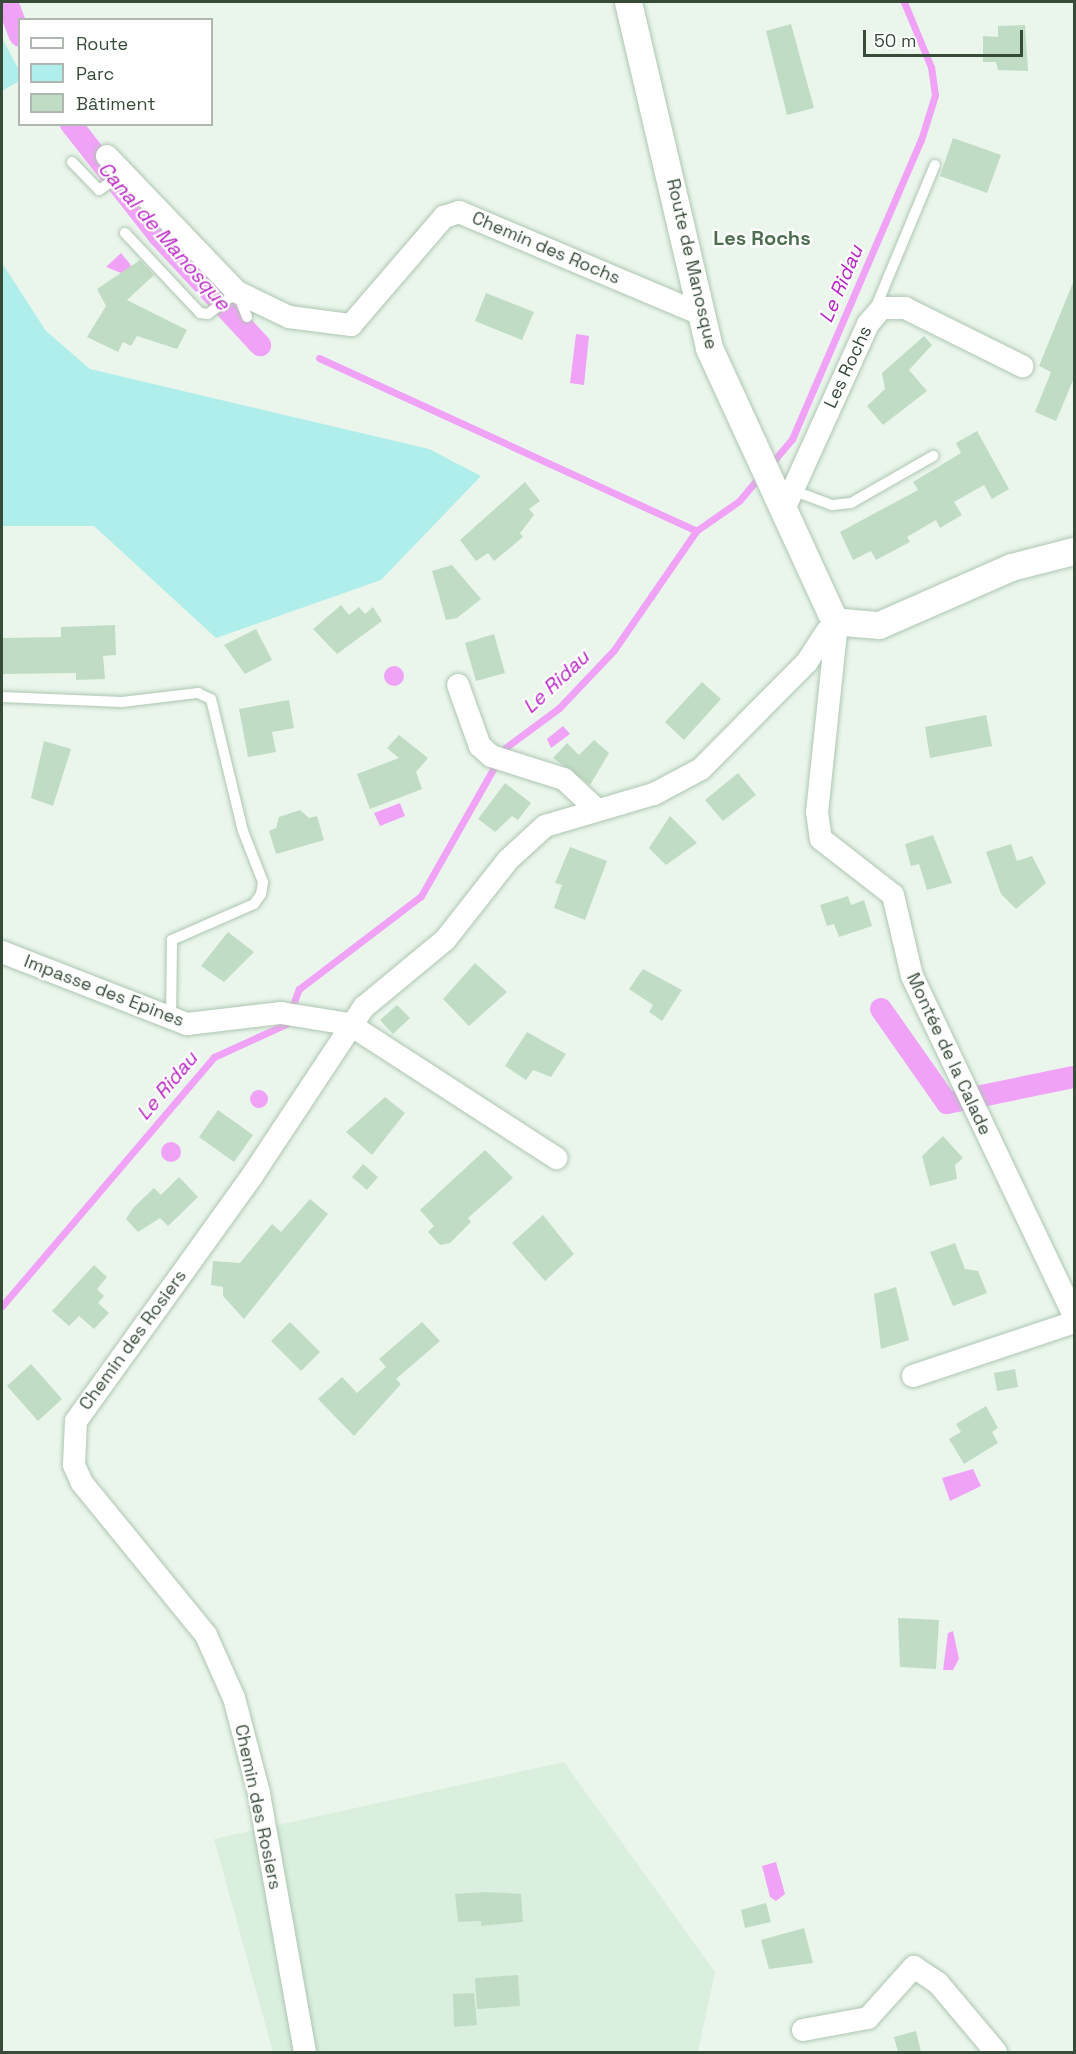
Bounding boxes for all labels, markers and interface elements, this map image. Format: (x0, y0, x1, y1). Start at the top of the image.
legend (18, 18, 213, 126)
scale bar (866, 18, 1026, 56)
text: 50 m (874, 29, 916, 52)
text: Route (76, 32, 128, 55)
text: Parc (76, 62, 114, 85)
text: Bâtiment (76, 92, 156, 115)
water label: Canal de Manosque (93, 157, 235, 315)
street label: Route de Manosque (662, 177, 722, 351)
street label: Chemin des Rochs (469, 207, 623, 289)
district label: Les Rochs (713, 226, 811, 250)
water label: Le Ridau (814, 242, 868, 326)
street label: Les Rochs (820, 322, 876, 412)
water label: Le Ridau (518, 645, 594, 719)
street label: Impasse des Epines (21, 951, 187, 1031)
street label: Montée de la Calade (902, 970, 996, 1138)
water label: Le Ridau (132, 1047, 202, 1125)
street label: Chemin des Rosiers (75, 1266, 191, 1414)
street label: Chemin des Rosiers (230, 1722, 286, 1892)

